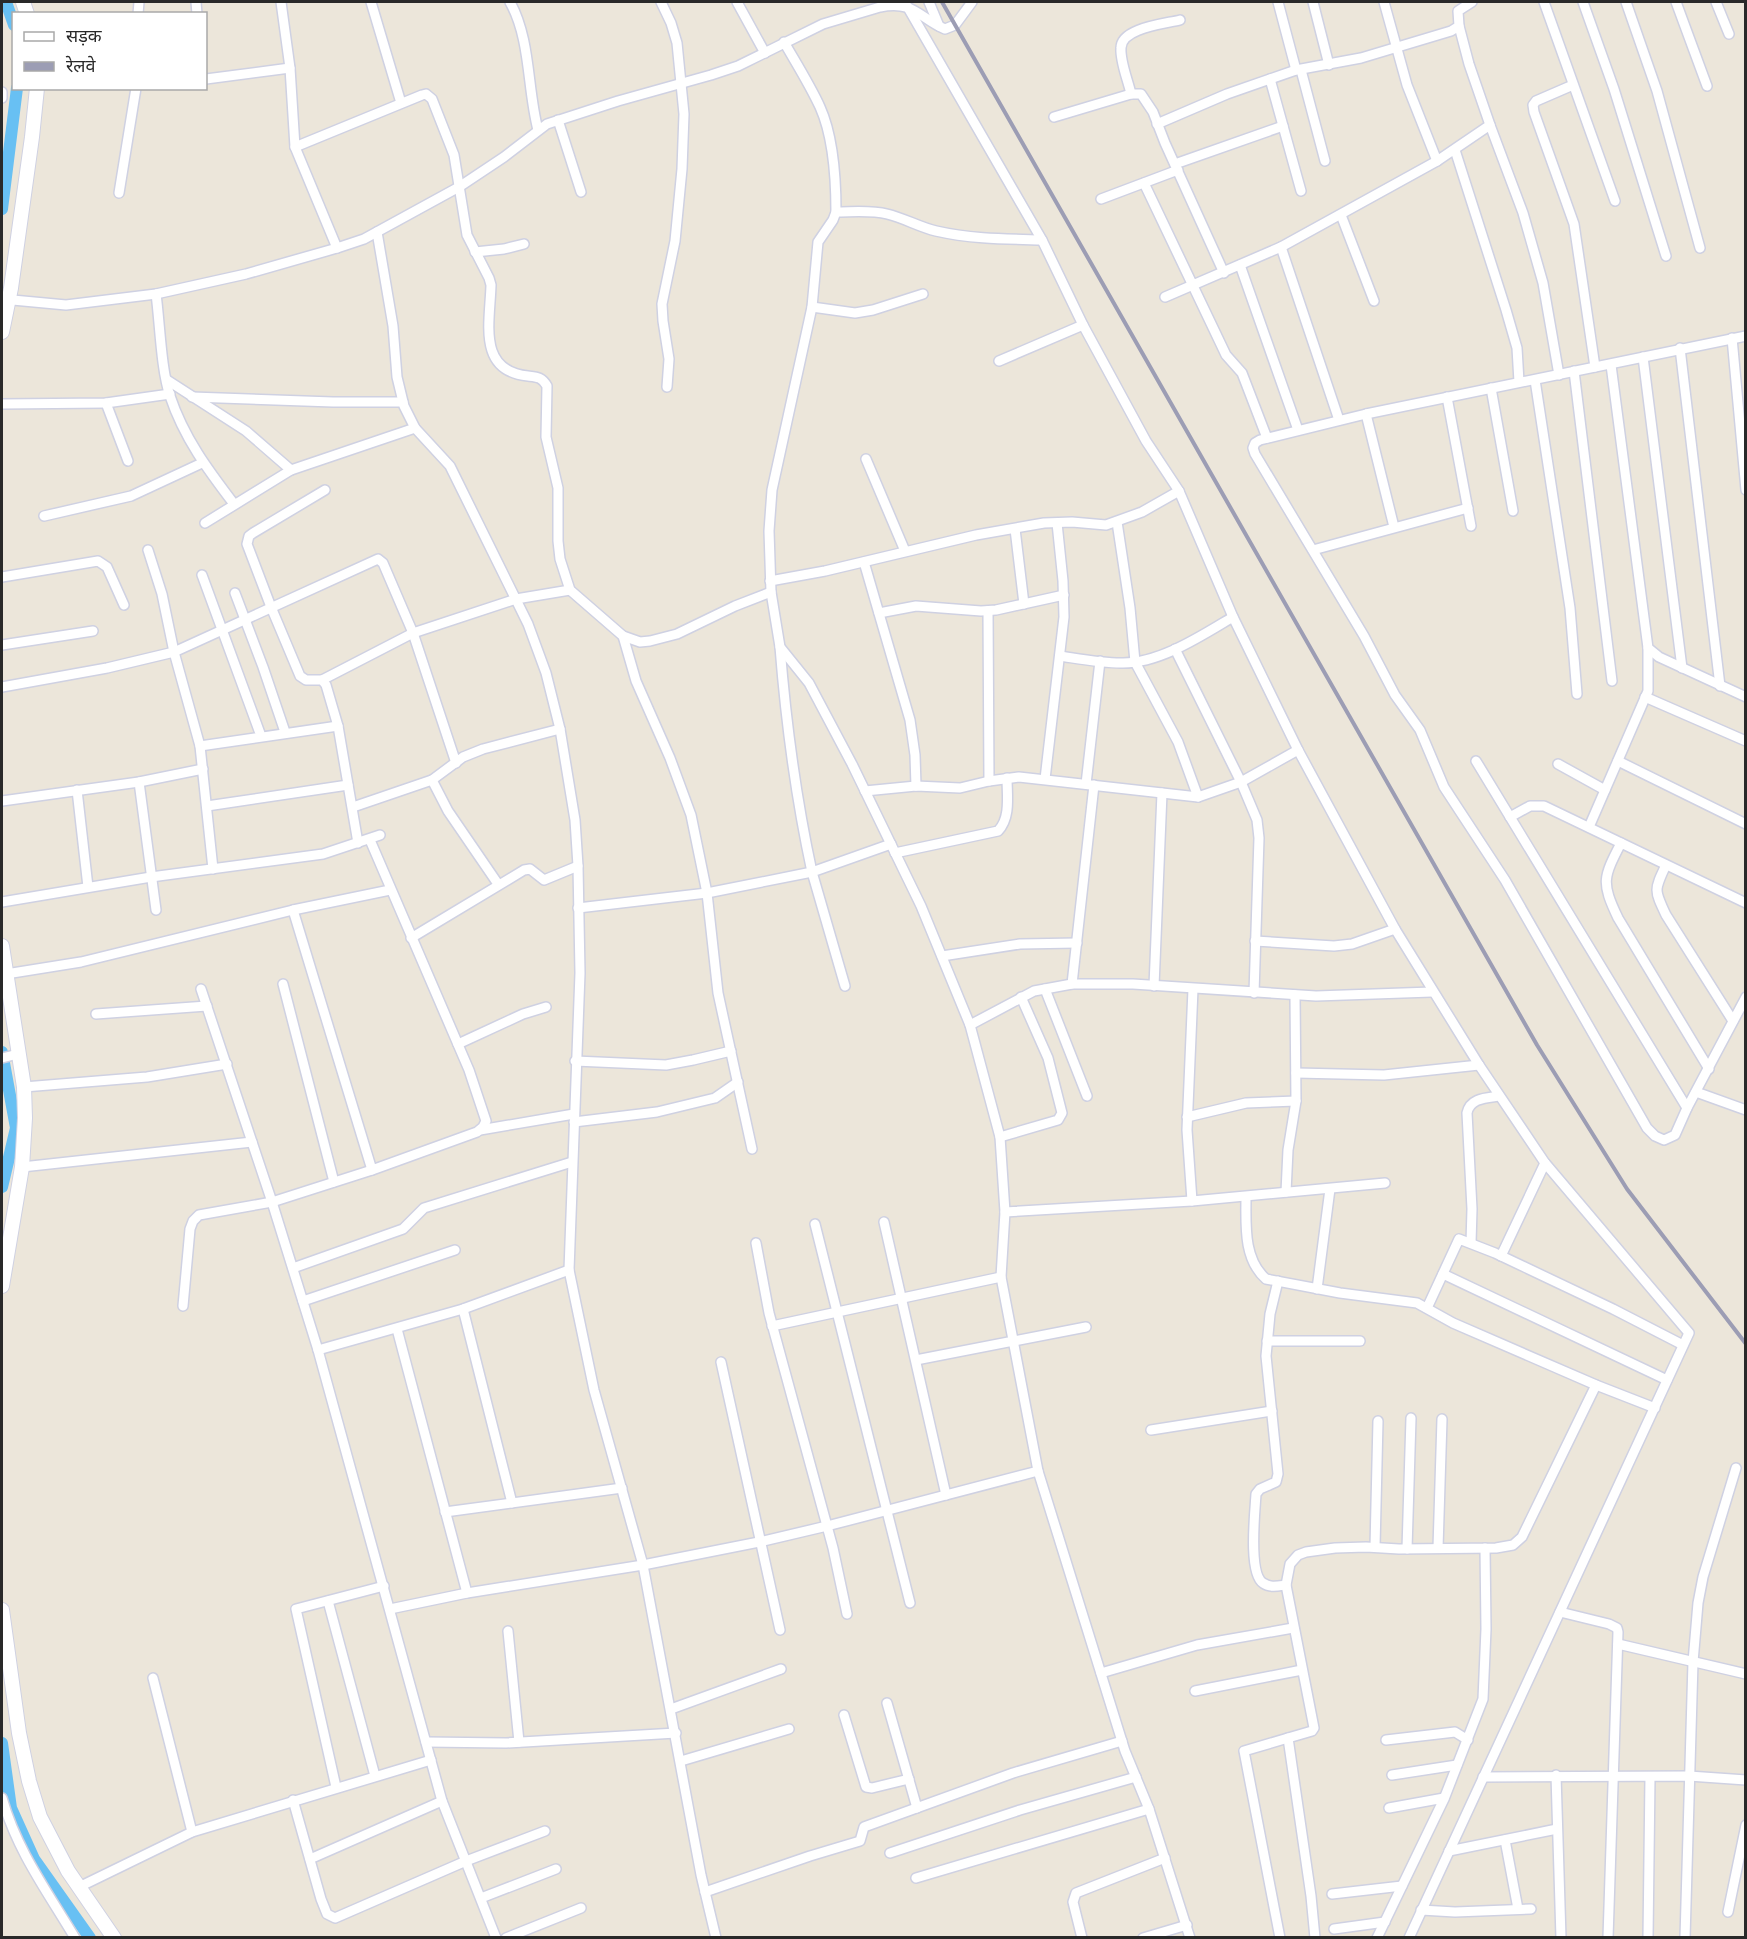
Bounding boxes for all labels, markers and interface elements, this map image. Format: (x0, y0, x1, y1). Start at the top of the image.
legend (12, 12, 207, 90)
text: सड़क (66, 25, 103, 46)
text: रेलवे (65, 55, 97, 76)

